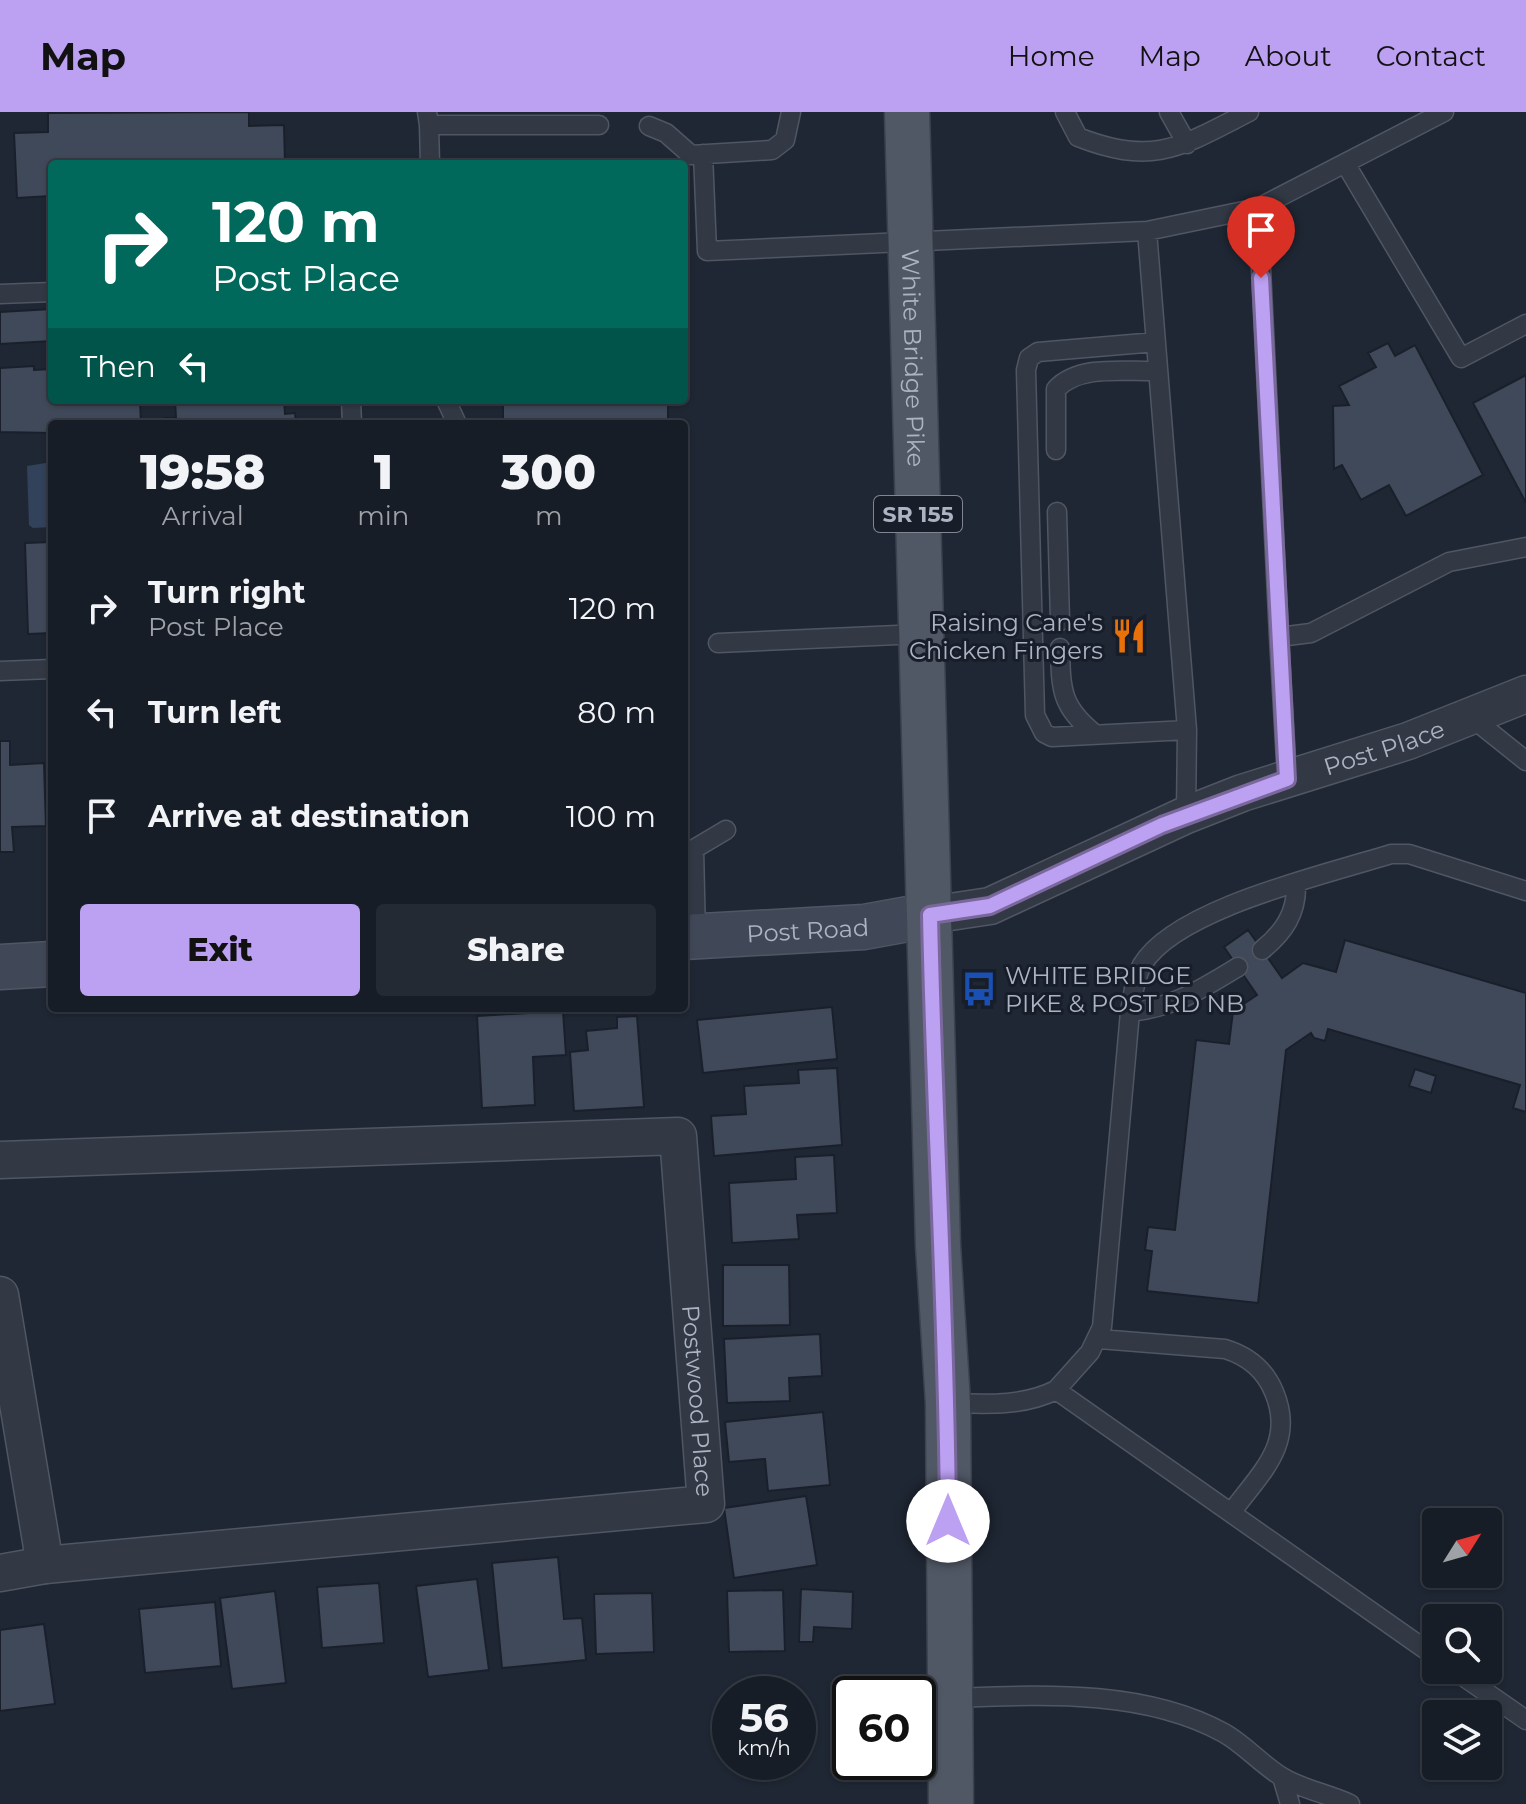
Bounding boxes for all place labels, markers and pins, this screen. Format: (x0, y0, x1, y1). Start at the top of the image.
pin (1227, 196, 1295, 278)
place label: Raising Cane's Chicken Fingers (909, 608, 1103, 665)
restaurant icon: Raising Cane's Chicken Fingers (1110, 617, 1148, 655)
place label: WHITE BRIDGE PIKE & POST RD NB (1005, 961, 1244, 1018)
bus stop icon: WHITE BRIDGE PIKE & POST RD NB (960, 970, 998, 1008)

